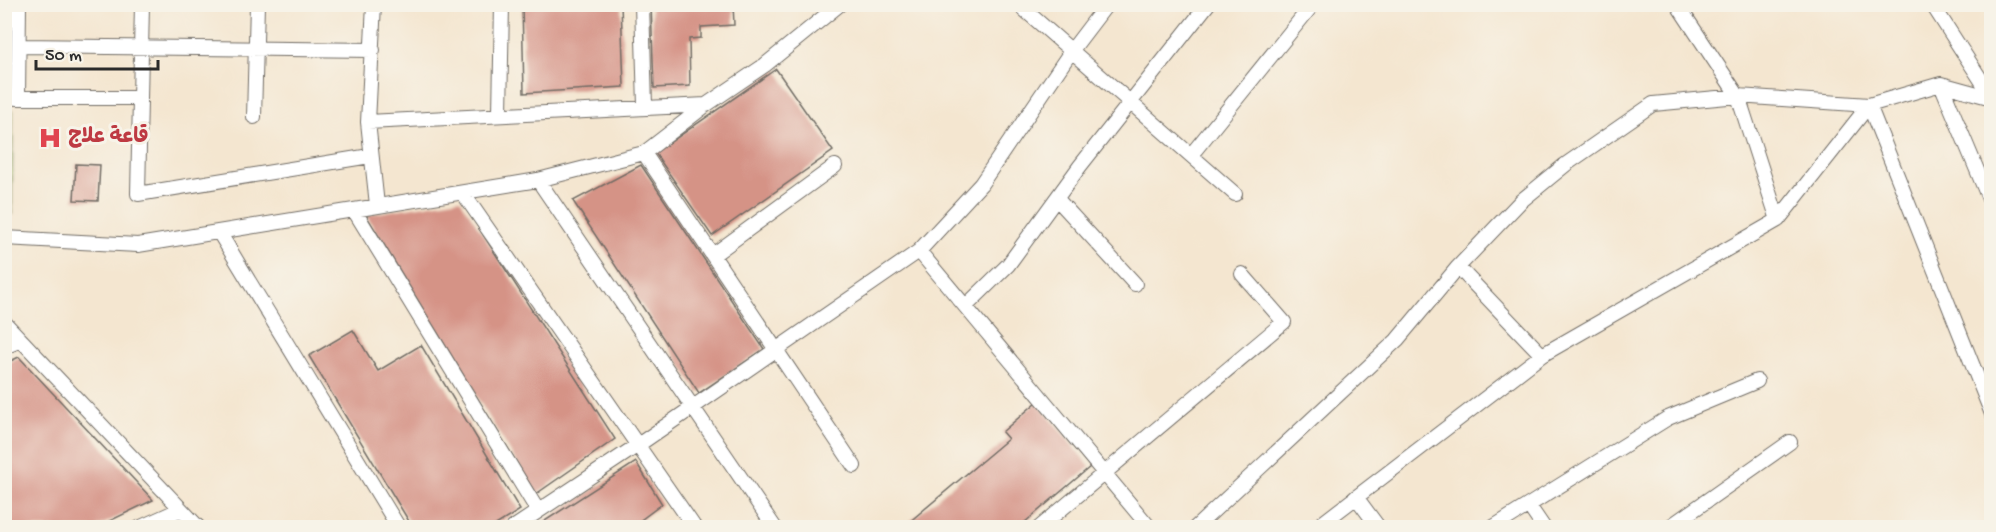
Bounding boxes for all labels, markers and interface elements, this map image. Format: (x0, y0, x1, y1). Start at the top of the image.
scale bar (36, 33, 158, 71)
text: 50 m (45, 46, 82, 67)
place label: قاعة علاج (68, 124, 149, 151)
hospital icon: قاعة علاج (37, 125, 63, 151)

